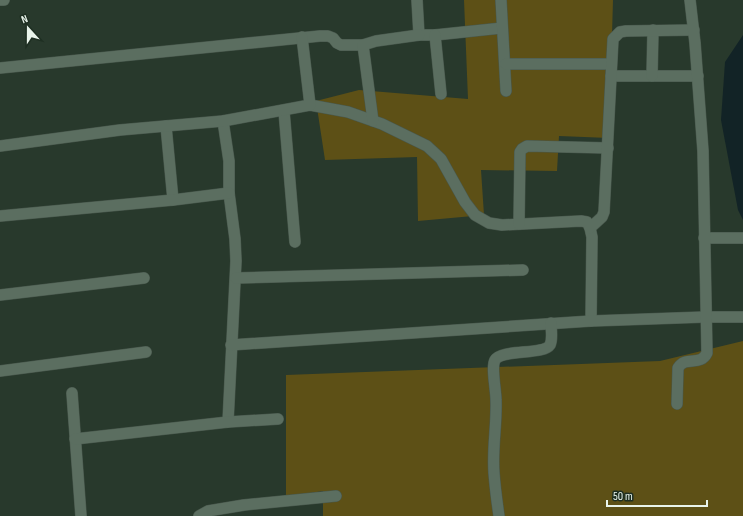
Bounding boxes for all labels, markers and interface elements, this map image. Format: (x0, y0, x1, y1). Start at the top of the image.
north arrow (8, 8, 48, 48)
text: N (20, 12, 30, 26)
scale bar (607, 482, 707, 508)
text: 50 m (613, 489, 633, 504)

